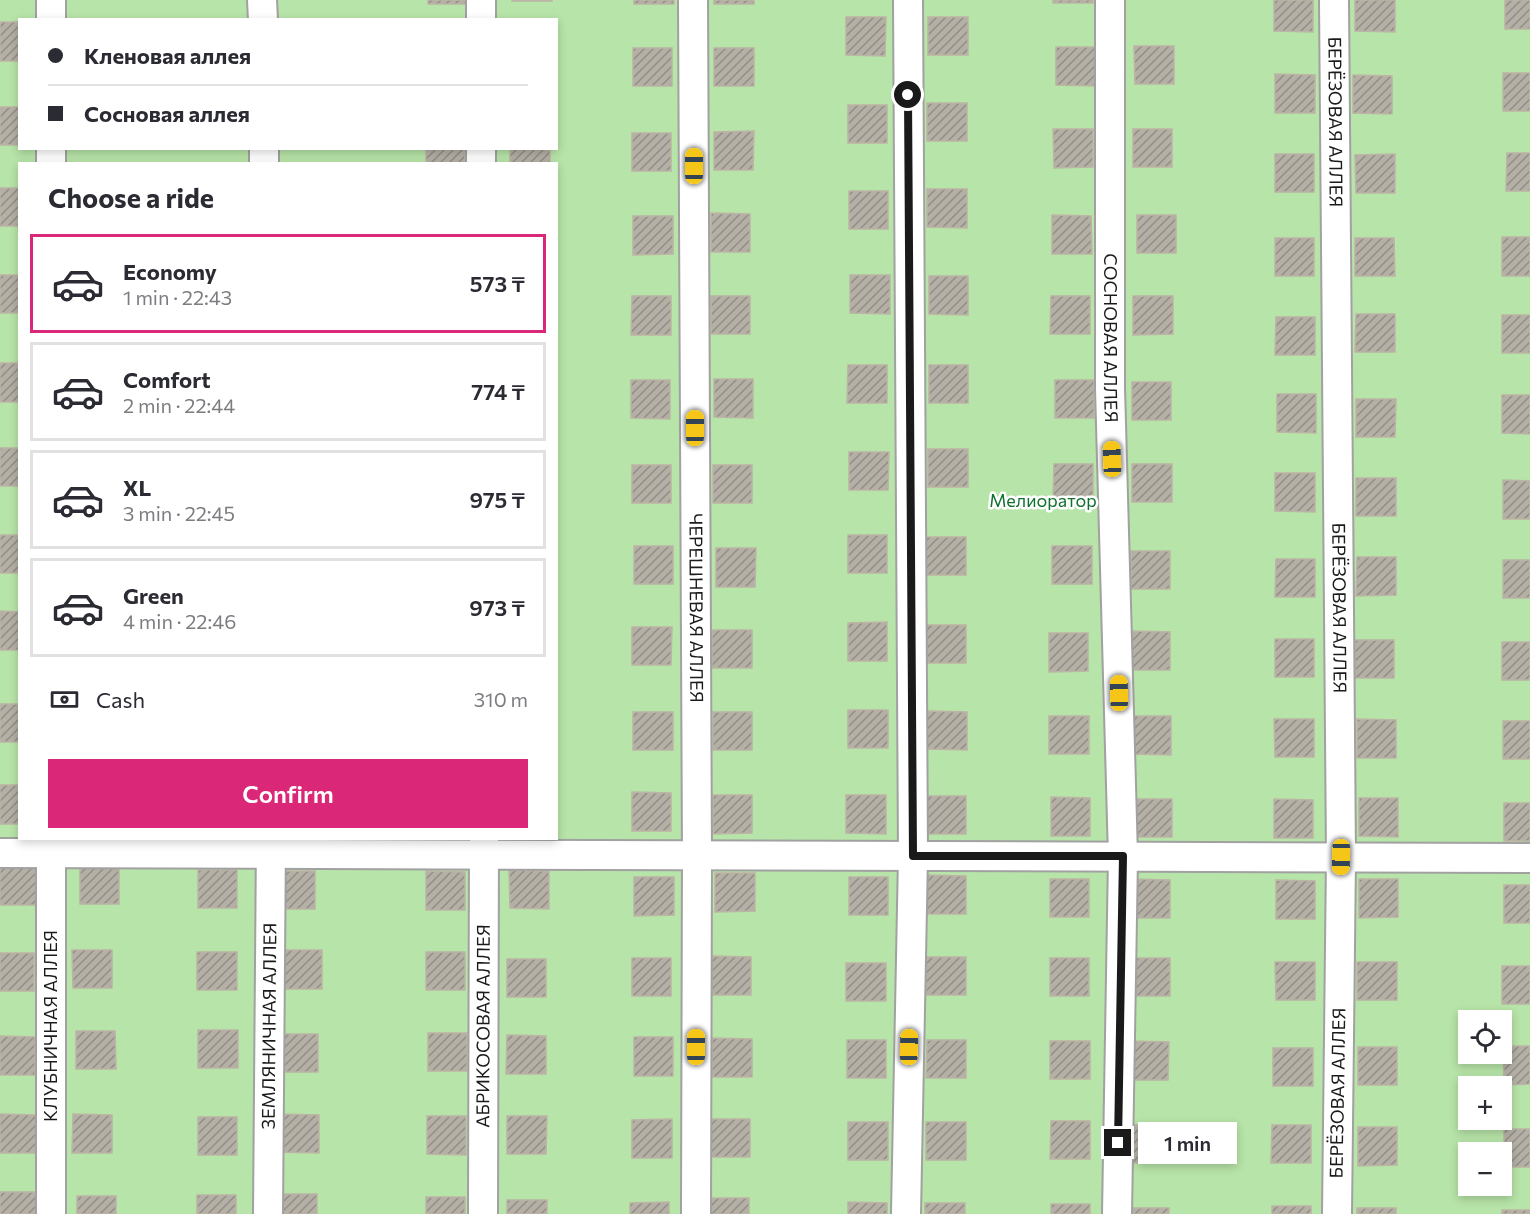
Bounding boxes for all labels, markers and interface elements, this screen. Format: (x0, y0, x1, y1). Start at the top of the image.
street label: БЕРЁЗОВАЯ АЛЛЕЯ (1324, 37, 1348, 207)
text: Кленовая аллея (84, 42, 251, 69)
route start (894, 81, 921, 108)
text: Сосновая аллея (84, 100, 250, 127)
car (685, 148, 703, 184)
text: Choose a ride (48, 181, 214, 214)
street label: СОСНОВАЯ АЛЛЕЯ (1100, 253, 1123, 423)
icon: car (51, 257, 105, 311)
text: Economy (123, 258, 217, 285)
text: 573 ₸ (470, 270, 525, 297)
text: 1 min · 22:43 (123, 285, 232, 309)
icon: car (51, 365, 105, 419)
text: Comfort (123, 366, 211, 393)
text: 774 ₸ (471, 378, 525, 405)
text: 2 min · 22:44 (123, 393, 235, 417)
car (686, 410, 704, 446)
car (1102, 441, 1122, 477)
icon: car (51, 473, 105, 527)
text: XL (123, 474, 151, 501)
text: 975 ₸ (469, 486, 525, 513)
park label: Мелиоратор (989, 489, 1097, 511)
text: 3 min · 22:45 (123, 501, 235, 525)
street label: ЧЕРЕШНЕВАЯ АЛЛЕЯ (685, 513, 708, 703)
street label: БЕРЁЗОВАЯ АЛЛЕЯ (1328, 523, 1352, 693)
icon: car (51, 581, 105, 635)
text: Green (123, 582, 184, 609)
text: 973 ₸ (469, 594, 525, 621)
text: 4 min · 22:46 (123, 609, 236, 633)
car (1110, 675, 1128, 711)
icon: cash (48, 683, 81, 716)
text: Cash (96, 686, 145, 713)
text: 310 m (474, 687, 528, 711)
button: Confirm (48, 759, 528, 828)
car (1332, 839, 1350, 875)
street label: ЗЕМЛЯНИЧНАЯ АЛЛЕЯ (257, 923, 280, 1129)
street label: АБРИКОСОВАЯ АЛЛЕЯ (471, 924, 494, 1128)
street label: КЛУБНИЧНАЯ АЛЛЕЯ (39, 930, 61, 1122)
street label: БЕРЁЗОВАЯ АЛЛЕЯ (1325, 1007, 1349, 1178)
map controls (1458, 1010, 1512, 1196)
button: locate (1458, 1010, 1512, 1064)
car (687, 1029, 705, 1065)
car (900, 1029, 918, 1065)
button: + (1458, 1076, 1512, 1130)
callout: 1 min (1139, 1122, 1238, 1164)
route end (1104, 1129, 1131, 1156)
text: 1 min (1164, 1131, 1211, 1155)
button: − (1458, 1142, 1512, 1196)

